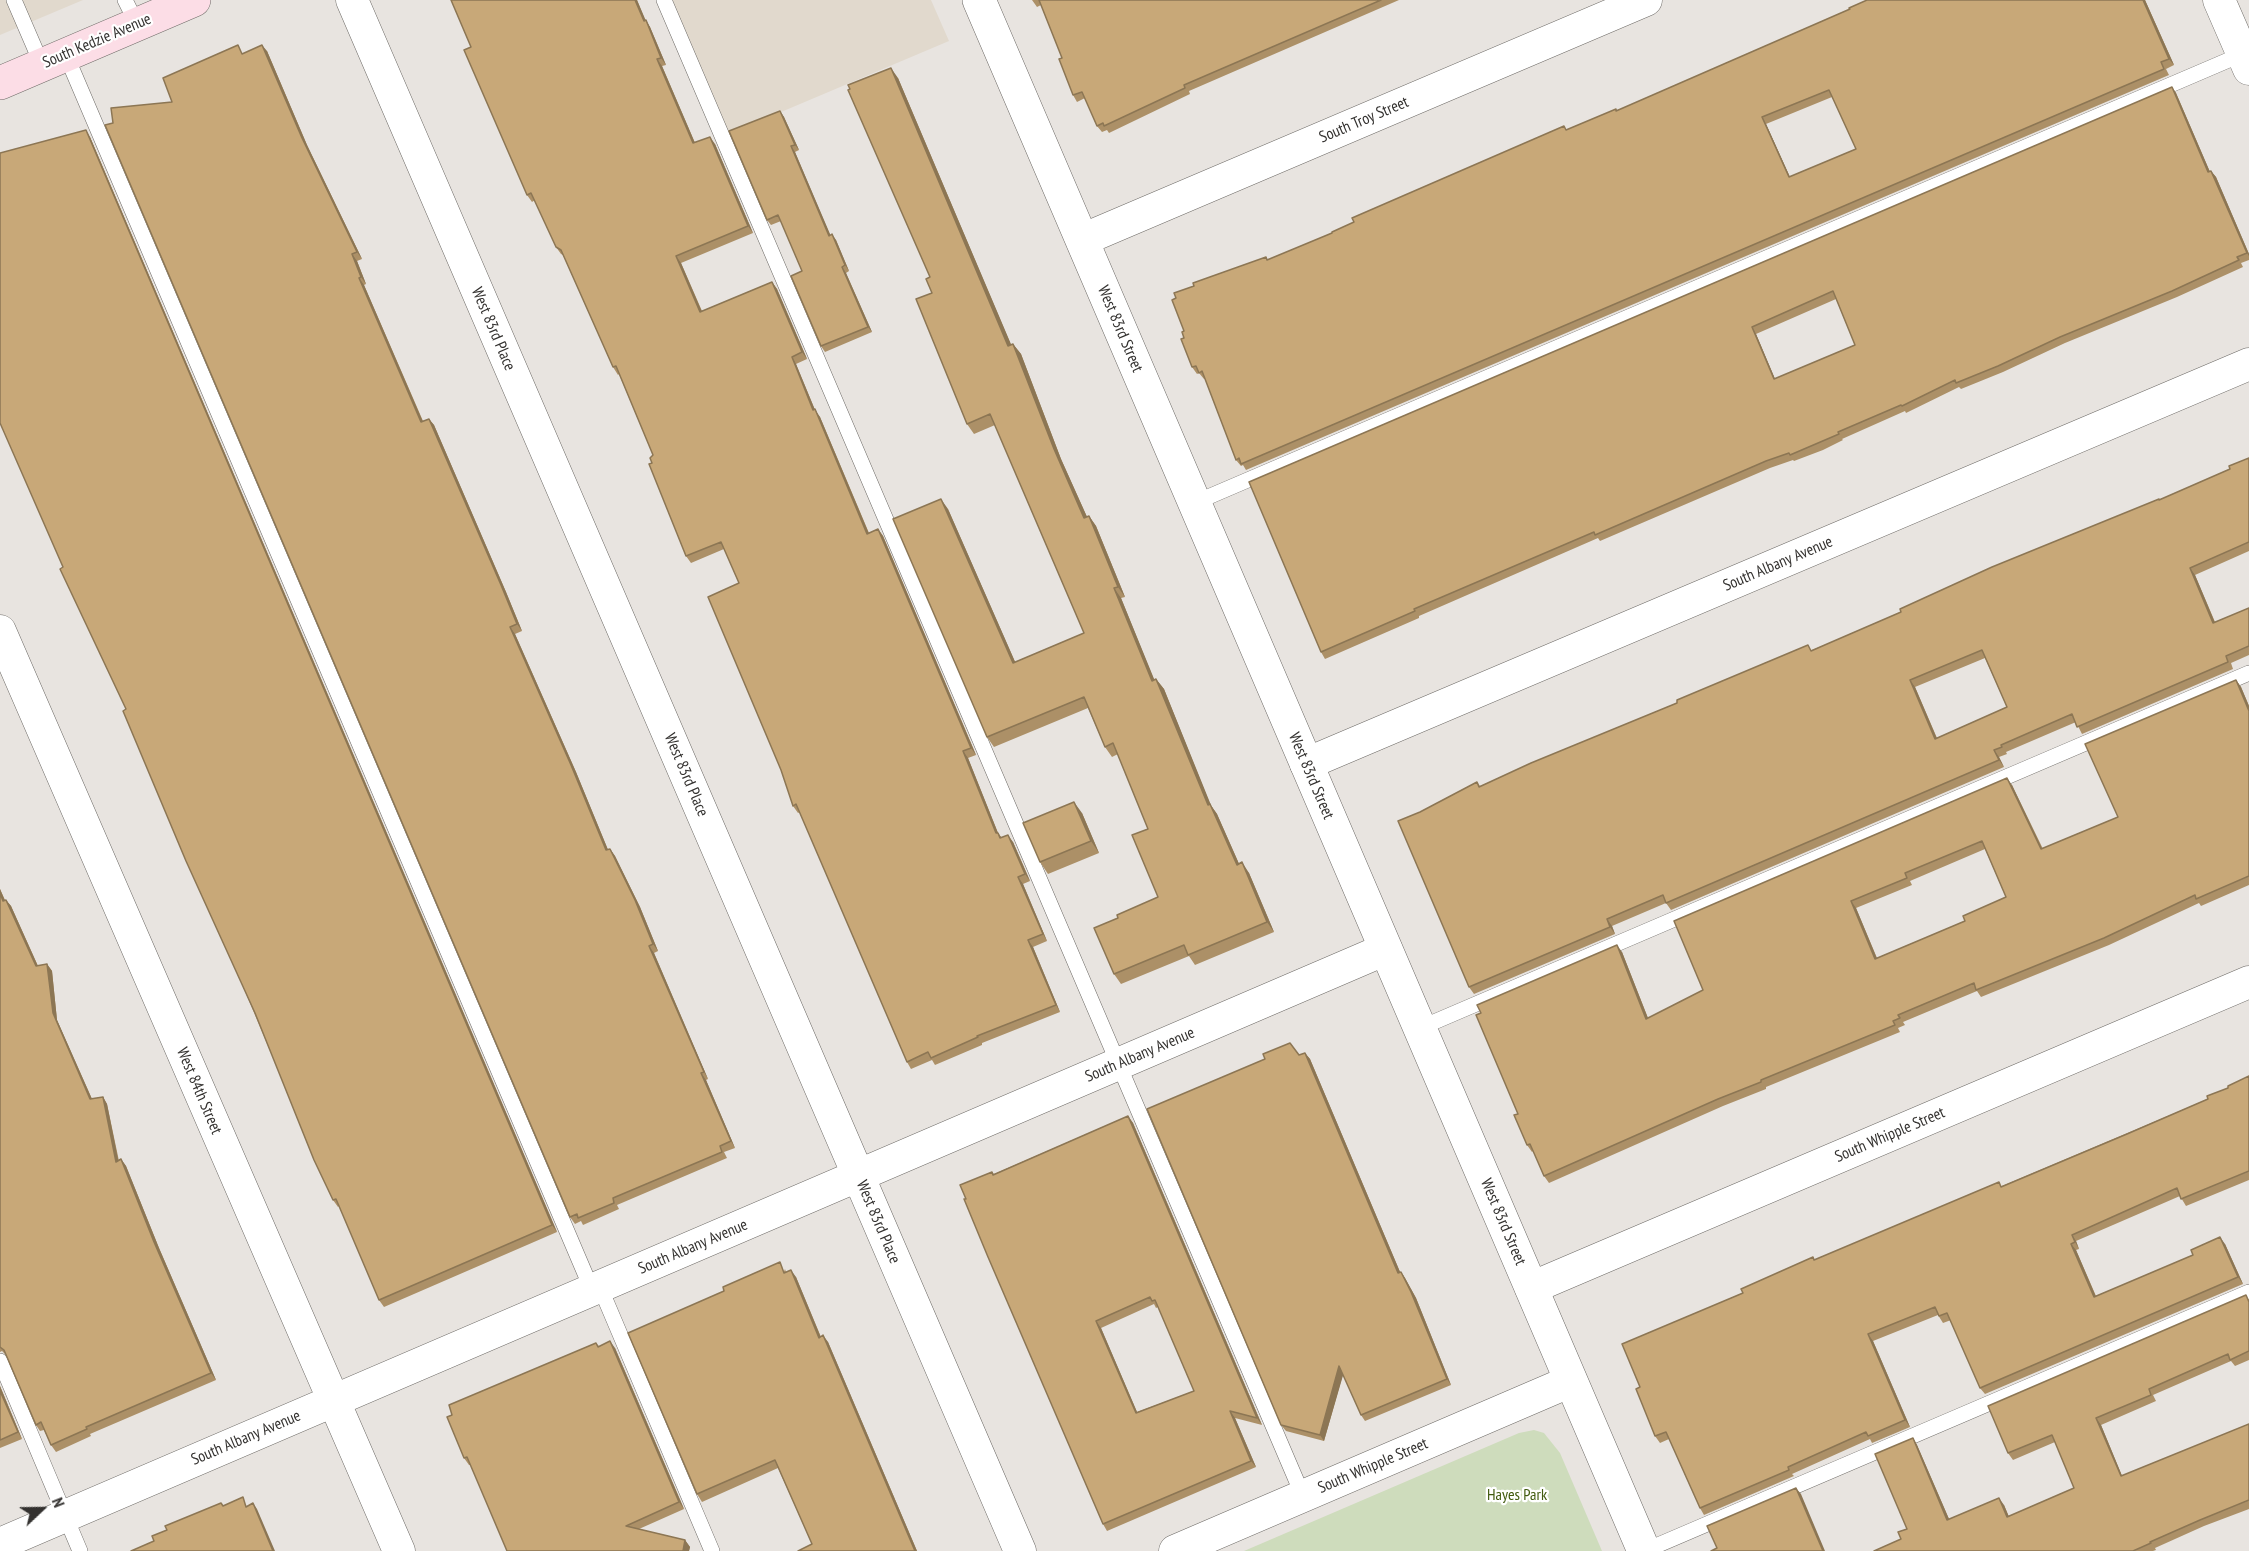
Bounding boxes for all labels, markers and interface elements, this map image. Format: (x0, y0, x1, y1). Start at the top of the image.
street label: South Kedzie Avenue (40, 9, 154, 73)
street label: South Troy Street (1317, 93, 1411, 147)
street label: West 83rd Street (1093, 283, 1147, 375)
street label: West 83rd Place (467, 285, 519, 373)
street label: South Albany Avenue (1720, 532, 1836, 596)
street label: West 83rd Street (1284, 730, 1338, 822)
street label: West 83rd Place (660, 731, 712, 819)
street label: South Albany Avenue (1082, 1023, 1198, 1087)
street label: West 84th Street (172, 1045, 226, 1137)
street label: South Whipple Street (1832, 1103, 1948, 1167)
street label: West 83rd Street (1476, 1176, 1530, 1268)
street label: West 83rd Place (852, 1178, 904, 1266)
street label: South Albany Avenue (635, 1215, 751, 1279)
street label: South Albany Avenue (188, 1406, 304, 1470)
street label: South Whipple Street (1315, 1434, 1431, 1498)
north arrow (12, 1479, 72, 1539)
park label: Hayes Park (1487, 1485, 1547, 1505)
text: N (48, 1494, 70, 1510)

